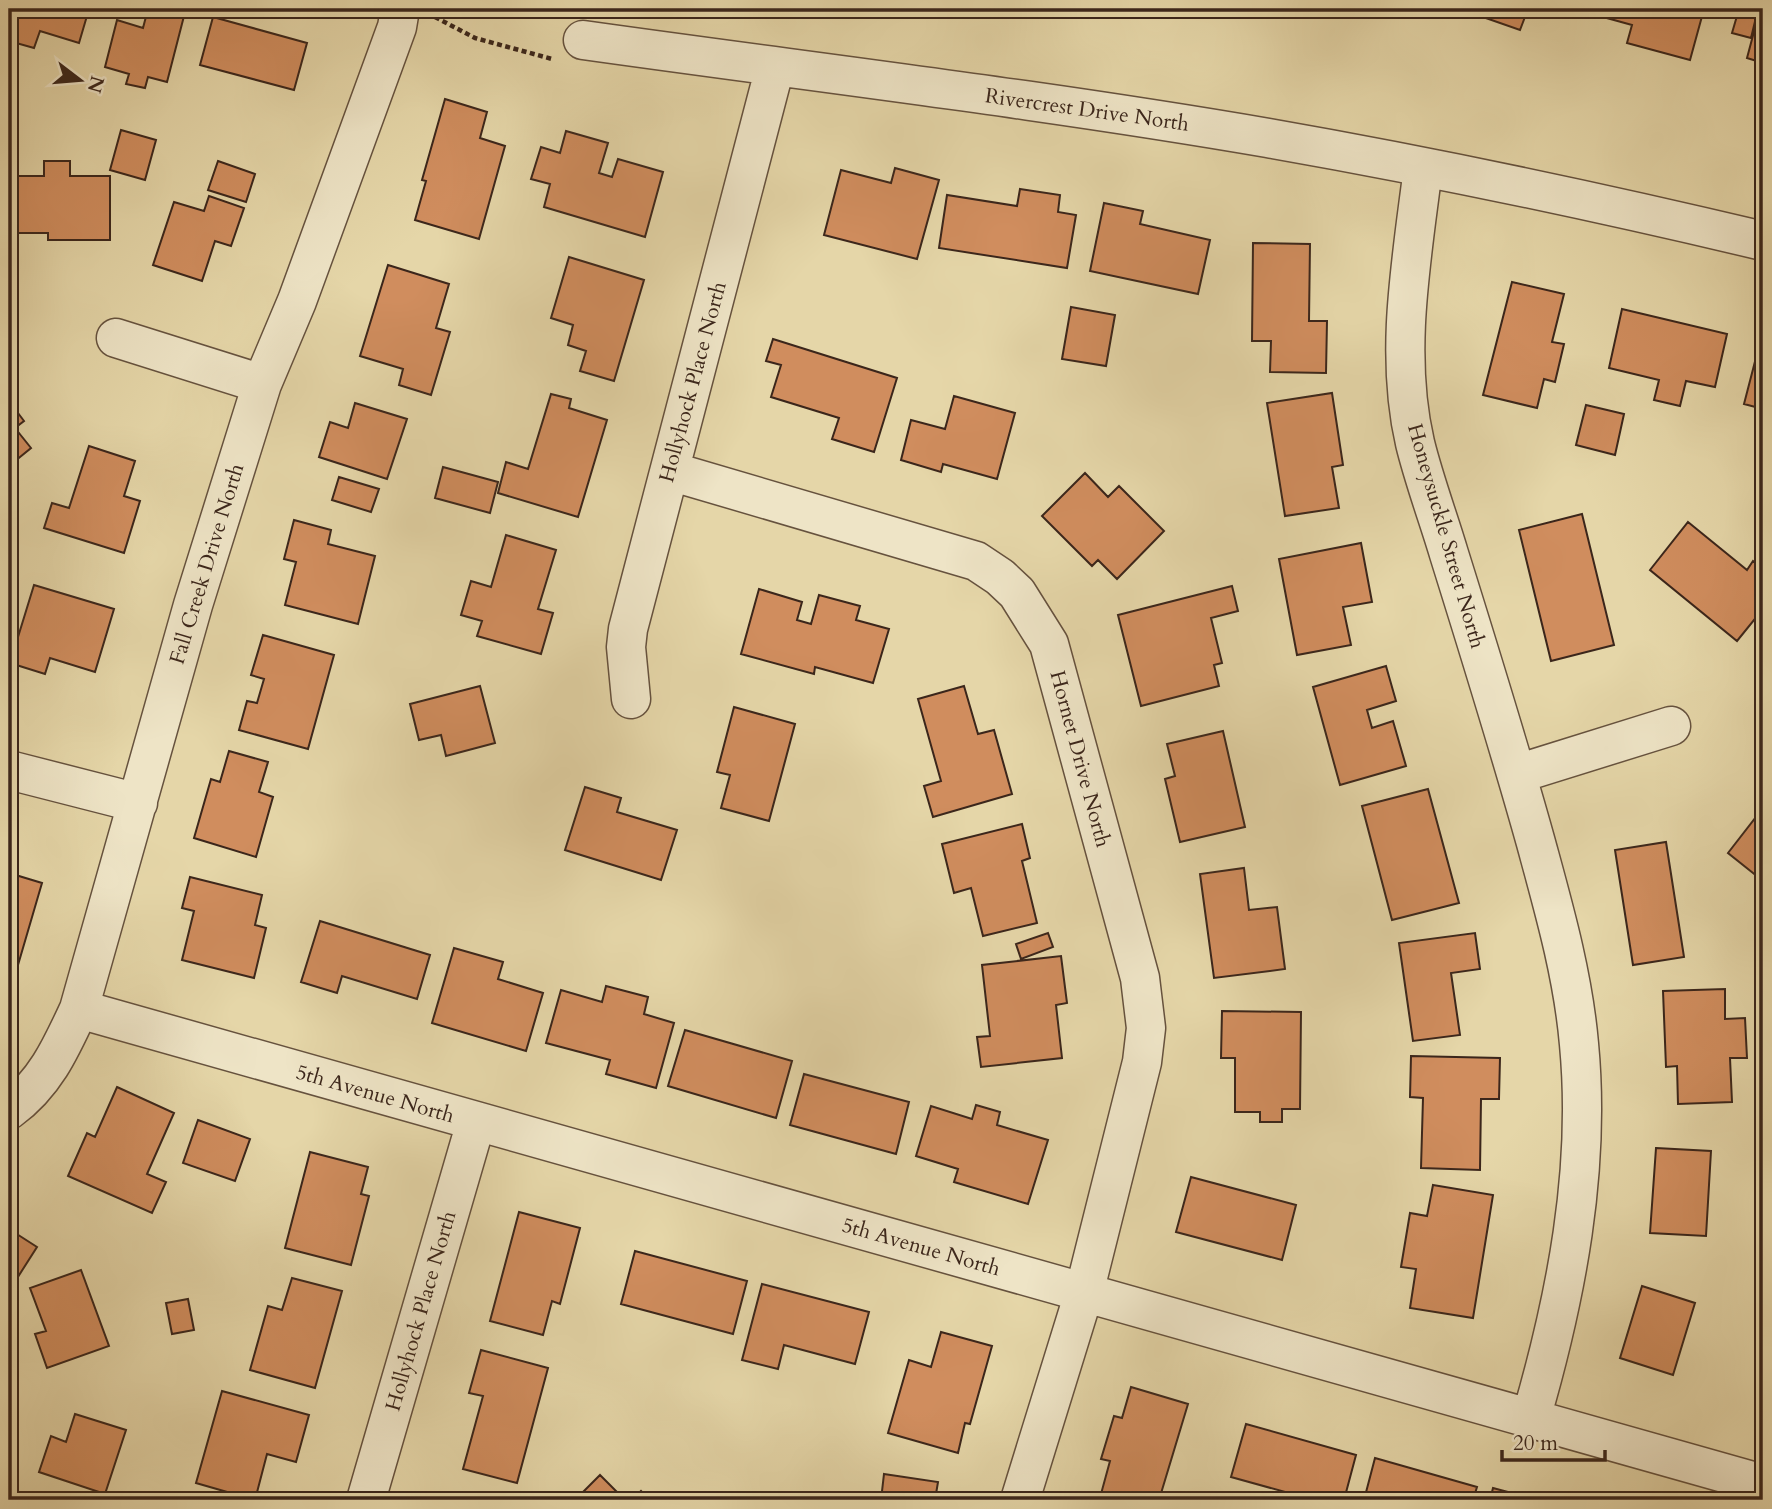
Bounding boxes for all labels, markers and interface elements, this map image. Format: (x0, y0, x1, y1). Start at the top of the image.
north arrow (46, 46, 116, 116)
text: N (80, 73, 110, 96)
street label: Rivercrest Drive North (983, 81, 1191, 139)
street label: Hollyhock Place North (652, 278, 734, 486)
street label: Honeysuckle Street North (1400, 420, 1492, 652)
street label: Fall Creek Drive North (163, 460, 251, 668)
street label: Hornet Drive North (1042, 667, 1118, 851)
street label: 5th Avenue North (292, 1058, 458, 1131)
street label: Hollyhock Place North (379, 1207, 464, 1414)
street label: 5th Avenue North (838, 1211, 1004, 1284)
scale bar (1502, 1418, 1606, 1462)
text: 20 m (1513, 1429, 1558, 1458)

